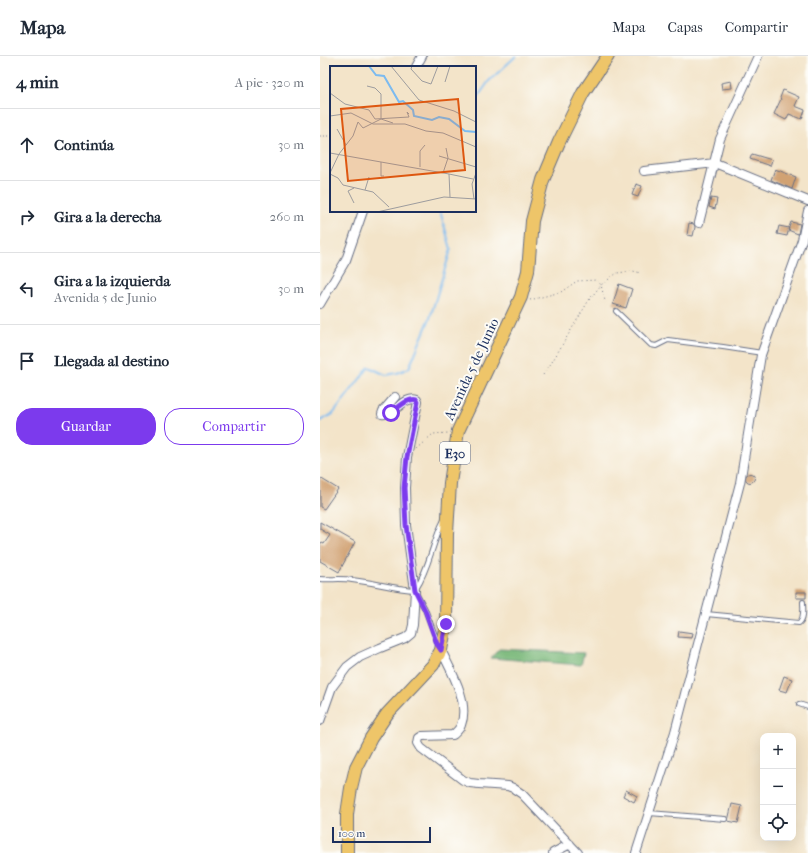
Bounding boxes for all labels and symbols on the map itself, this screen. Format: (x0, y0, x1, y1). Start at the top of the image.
inset map (330, 66, 476, 212)
street label: Avenida 5 de Junio (440, 316, 503, 424)
route start (382, 404, 400, 422)
road number: E30 (440, 442, 470, 464)
route end (437, 615, 455, 633)
scale bar (332, 825, 431, 844)

